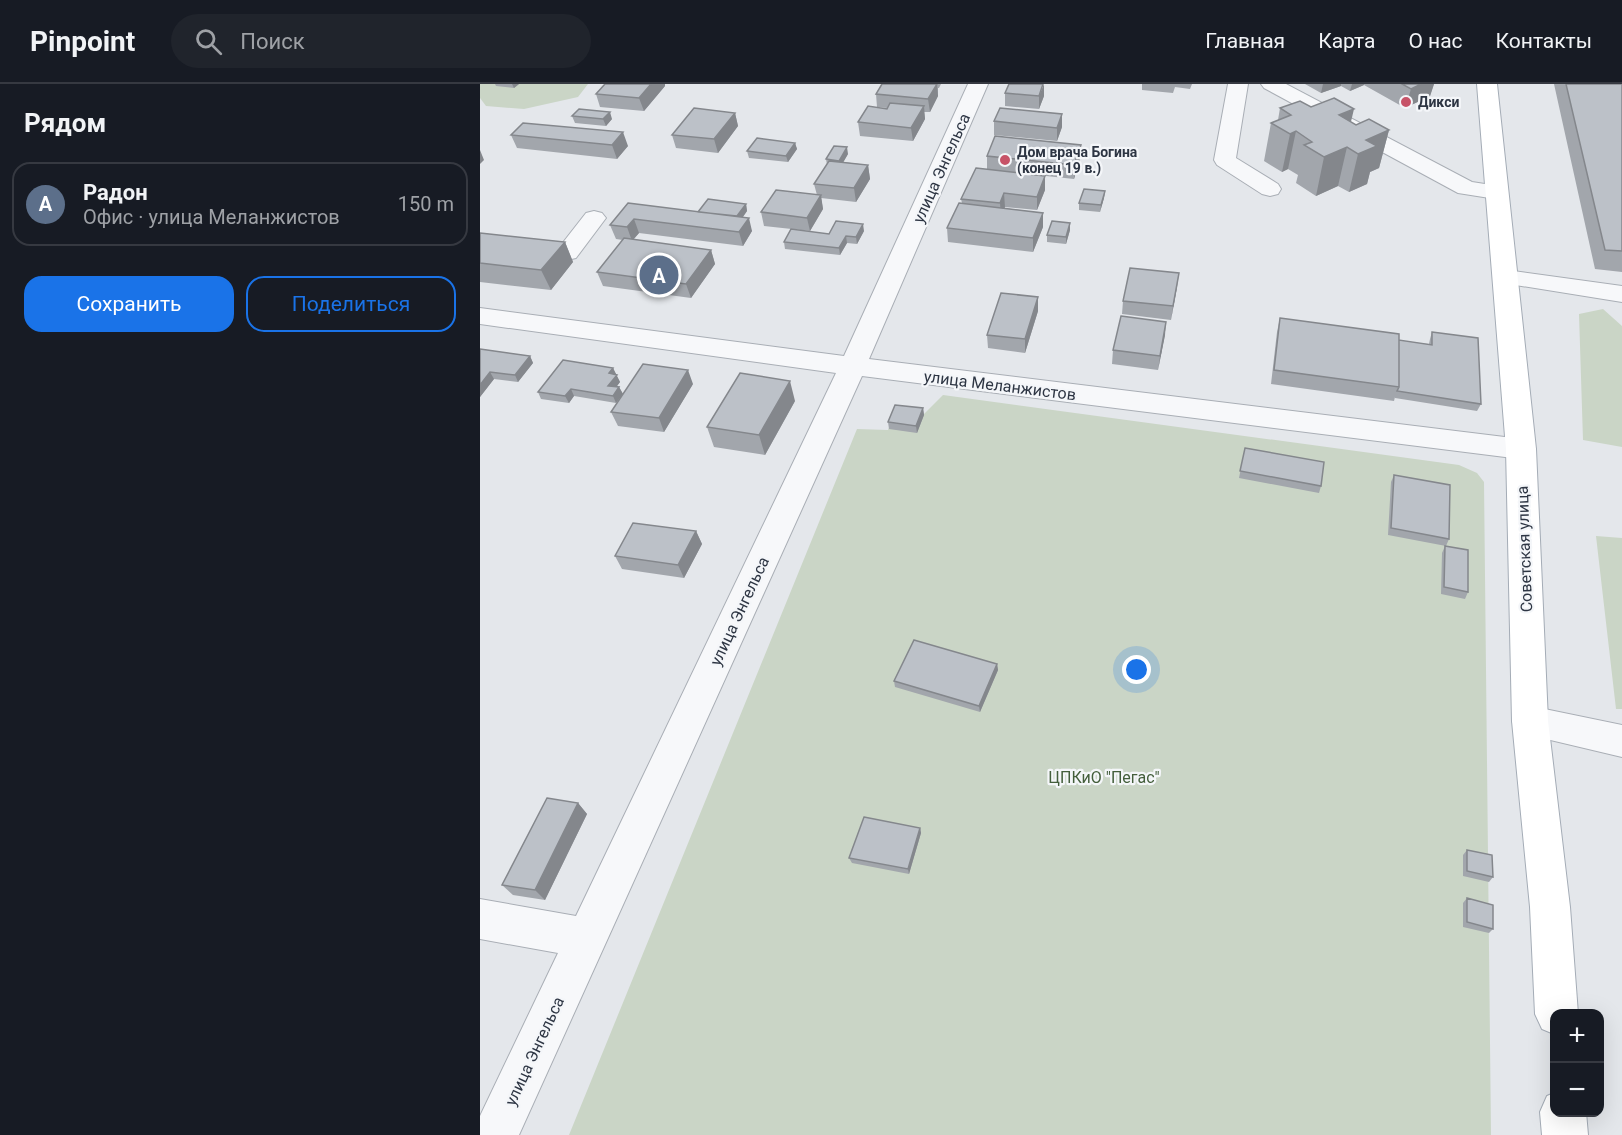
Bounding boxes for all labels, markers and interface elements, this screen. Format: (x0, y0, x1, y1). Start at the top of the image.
search box (171, 14, 591, 68)
text: Pinpoint (30, 25, 135, 58)
icon: search (192, 25, 225, 58)
text: Поиск (240, 29, 305, 54)
text: Главная (1205, 29, 1285, 53)
text: Карта (1318, 29, 1375, 53)
text: О нас (1408, 29, 1463, 53)
text: Контакты (1496, 29, 1592, 53)
place label: Дикси (1418, 94, 1459, 110)
marker: Дикси (1399, 95, 1413, 109)
text: Рядом (24, 108, 106, 138)
street label: улица Энгельса (909, 110, 974, 226)
place label: Дом врача Богина (конец 19 в.) (1017, 144, 1138, 177)
marker: Дом врача Богина (конец 19 в.) (998, 153, 1012, 167)
text: Радон (83, 180, 148, 205)
text: A (39, 192, 52, 216)
text: 150 m (398, 192, 454, 216)
text: Офис · улица Меланжистов (83, 205, 340, 229)
pin: A (640, 252, 678, 297)
button: Сохранить (24, 276, 234, 332)
button: Поделиться (246, 276, 456, 332)
street label: улица Меланжистов (923, 367, 1077, 404)
street label: Советская улица (1513, 485, 1536, 613)
street label: улица Энгельса (706, 554, 773, 669)
your location (1122, 655, 1151, 684)
park label: ЦПКиО "Пегас" (1048, 768, 1160, 787)
street label: улица Энгельса (501, 994, 568, 1109)
map controls (1550, 1009, 1604, 1117)
button: + (1550, 1009, 1604, 1063)
button: − (1550, 1063, 1604, 1117)

